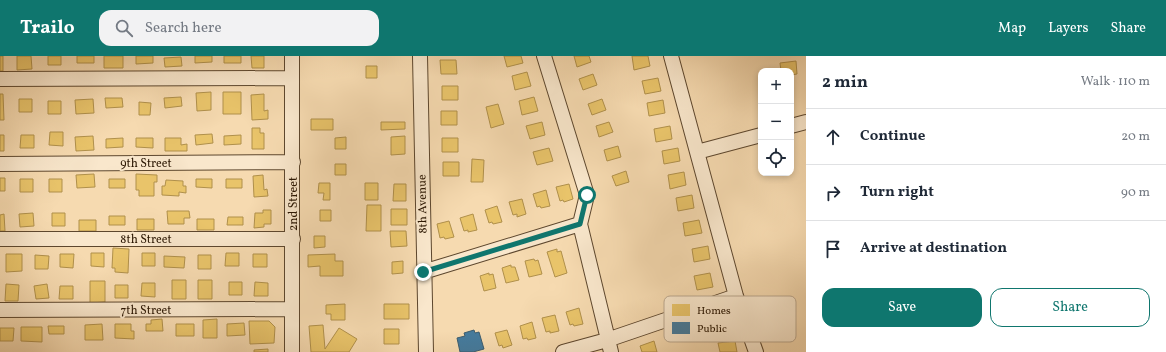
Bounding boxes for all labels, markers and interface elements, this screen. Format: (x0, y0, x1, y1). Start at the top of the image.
search box (99, 10, 379, 46)
text: Trailo (20, 15, 75, 41)
icon: search (113, 17, 135, 39)
text: Search here (145, 18, 222, 39)
text: Map (998, 19, 1026, 38)
text: Layers (1048, 19, 1088, 38)
text: Share (1110, 19, 1146, 38)
map controls (758, 68, 794, 176)
button: + (758, 68, 794, 104)
text: 2 min (822, 71, 868, 94)
text: Walk · 110 m (1081, 73, 1150, 91)
button: − (758, 104, 794, 140)
icon: ahead (822, 126, 844, 148)
text: Continue (860, 126, 925, 147)
text: 20 m (1121, 128, 1150, 146)
button: locate (758, 140, 794, 176)
street label: 9th Street (120, 156, 172, 172)
street label: 8th Avenue (414, 174, 432, 234)
street label: 2nd Street (286, 177, 302, 231)
icon: right (822, 182, 844, 204)
text: Turn right (860, 182, 934, 203)
text: 90 m (1121, 184, 1150, 202)
route start (578, 186, 596, 204)
street label: 8th Street (120, 232, 172, 248)
icon: arrive (822, 238, 844, 260)
text: Arrive at destination (860, 238, 1007, 259)
route end (414, 263, 432, 281)
button: Save (822, 288, 982, 327)
button: Share (990, 288, 1150, 327)
legend (664, 296, 796, 342)
street label: 7th Street (120, 303, 172, 319)
text: Homes (697, 304, 731, 319)
text: Public (697, 322, 727, 337)

